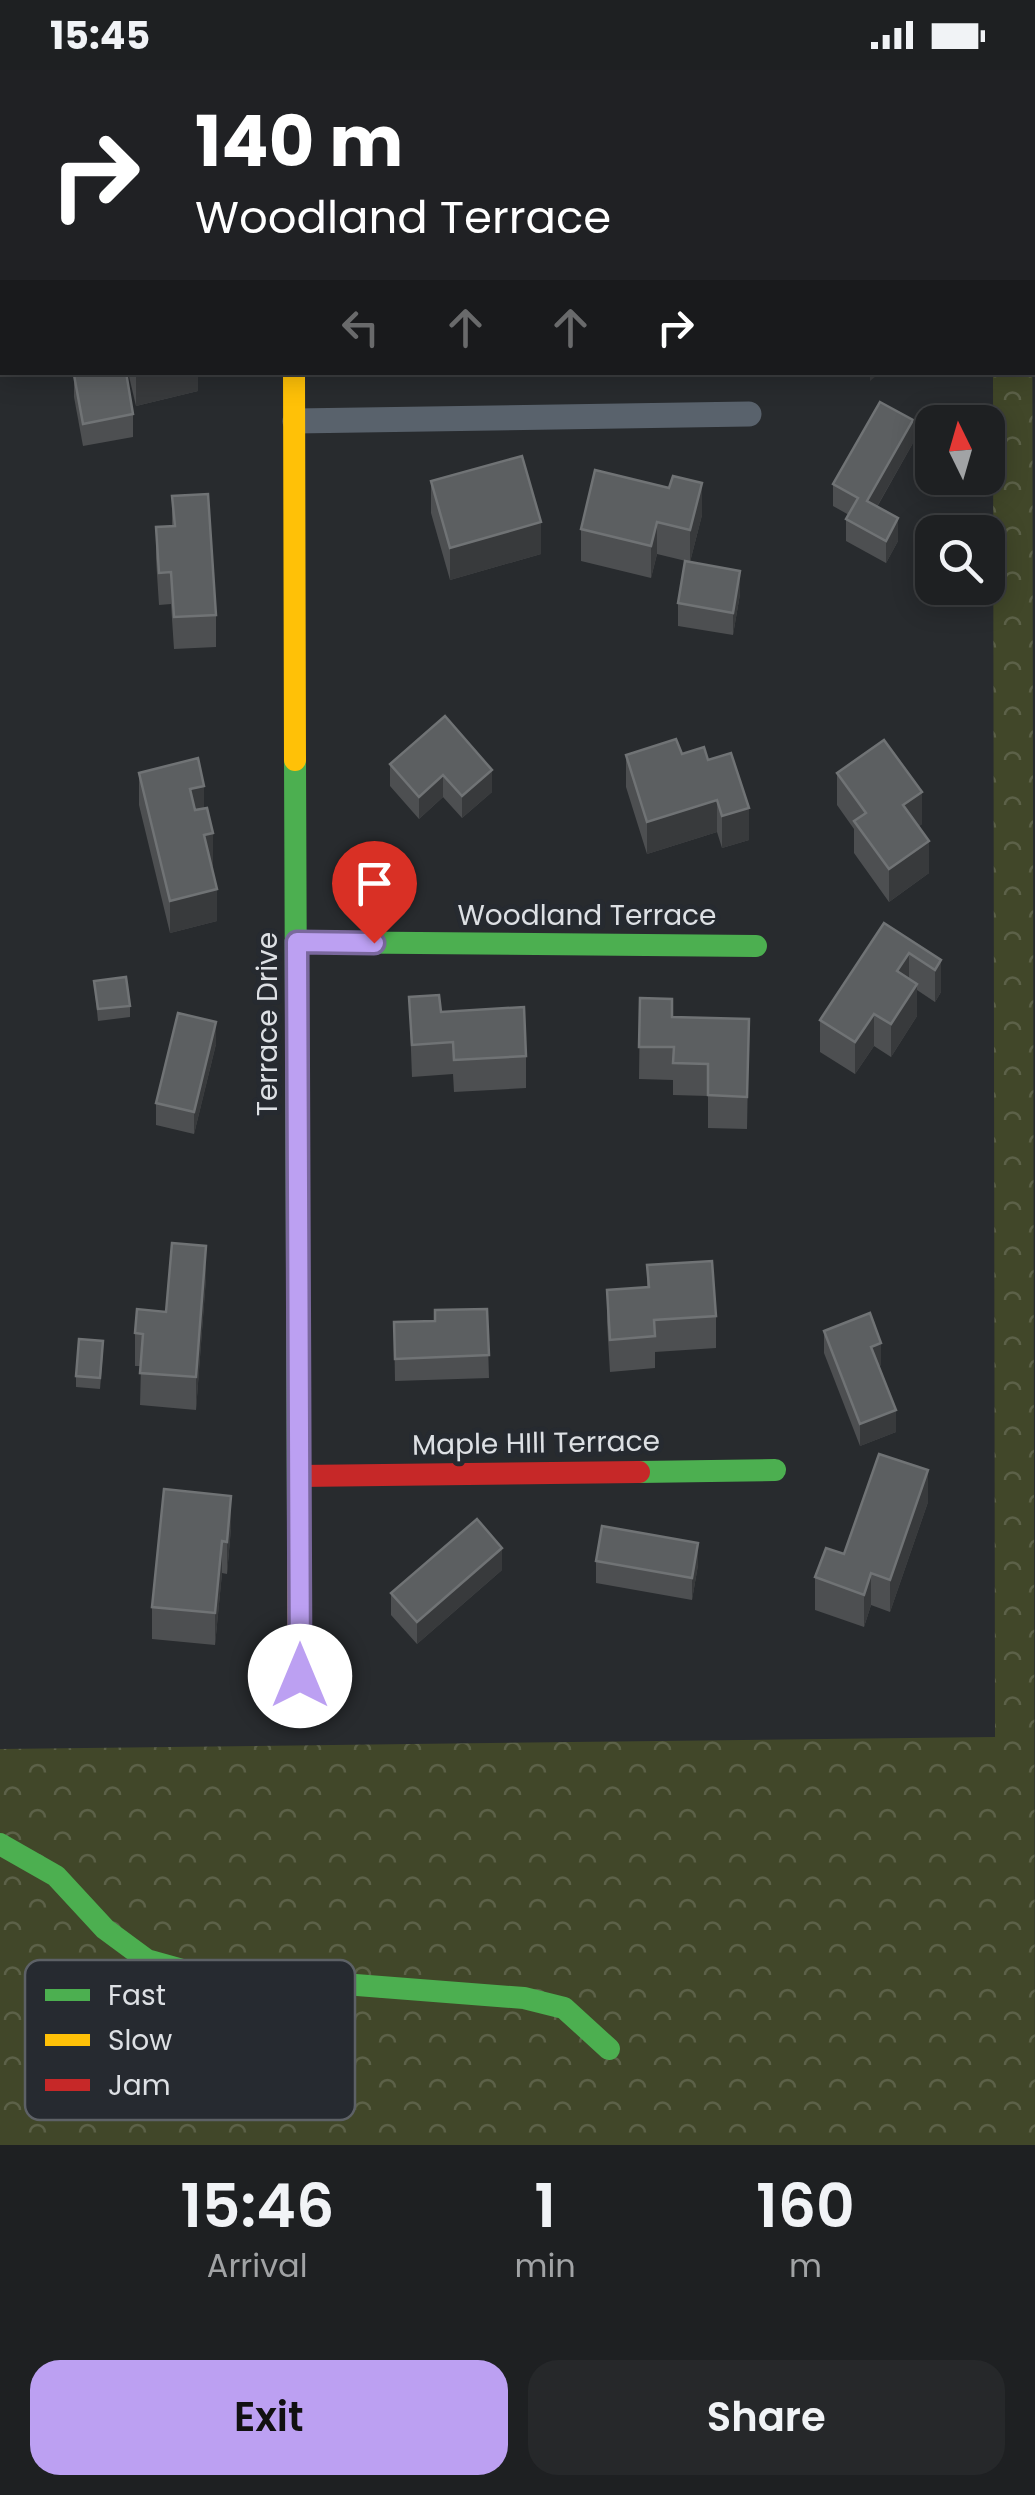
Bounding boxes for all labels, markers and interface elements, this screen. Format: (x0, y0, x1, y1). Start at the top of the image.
text: 15:45 (50, 9, 150, 62)
text: 140 m (195, 92, 403, 191)
icon: right (30, 110, 160, 240)
text: Woodland Terrace (195, 186, 611, 249)
icon: left (333, 300, 388, 355)
icon: ahead (438, 300, 493, 355)
icon: ahead (543, 300, 598, 355)
icon: right (648, 300, 703, 355)
north arrow (915, 405, 1005, 495)
map controls (915, 405, 1005, 605)
button: search (915, 515, 1005, 605)
pin (332, 841, 417, 944)
icon: arrive (347, 856, 402, 911)
street label: Woodland Terrace (458, 896, 716, 935)
street label: Terrace Drive (248, 932, 287, 1116)
street label: Maple HIll Terrace (412, 1421, 660, 1465)
position arrow (248, 1624, 352, 1728)
legend (25, 1960, 355, 2120)
text: Fast (108, 1976, 166, 2015)
text: Slow (108, 2021, 172, 2060)
text: Jam (108, 2066, 171, 2105)
text: 15:46 (180, 2164, 334, 2248)
text: 1 (534, 2164, 556, 2248)
text: 160 (756, 2164, 855, 2248)
text: Arrival (207, 2243, 308, 2288)
text: min (514, 2243, 576, 2288)
text: m (789, 2243, 822, 2288)
button: Exit (30, 2360, 508, 2475)
button: Share (528, 2360, 1005, 2475)

